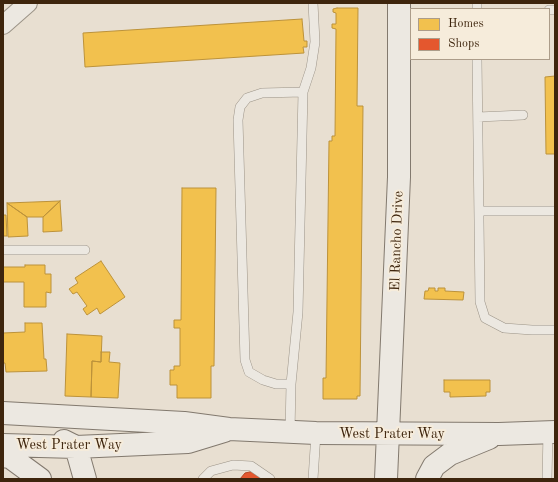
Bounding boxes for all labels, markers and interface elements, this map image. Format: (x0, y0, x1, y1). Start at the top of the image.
legend (410, 8, 550, 60)
text: Homes (448, 18, 484, 30)
text: Shops (448, 38, 479, 50)
street label: El Rancho Drive (387, 191, 407, 291)
street label: West Prater Way (339, 426, 445, 442)
street label: West Prater Way (16, 437, 122, 453)

